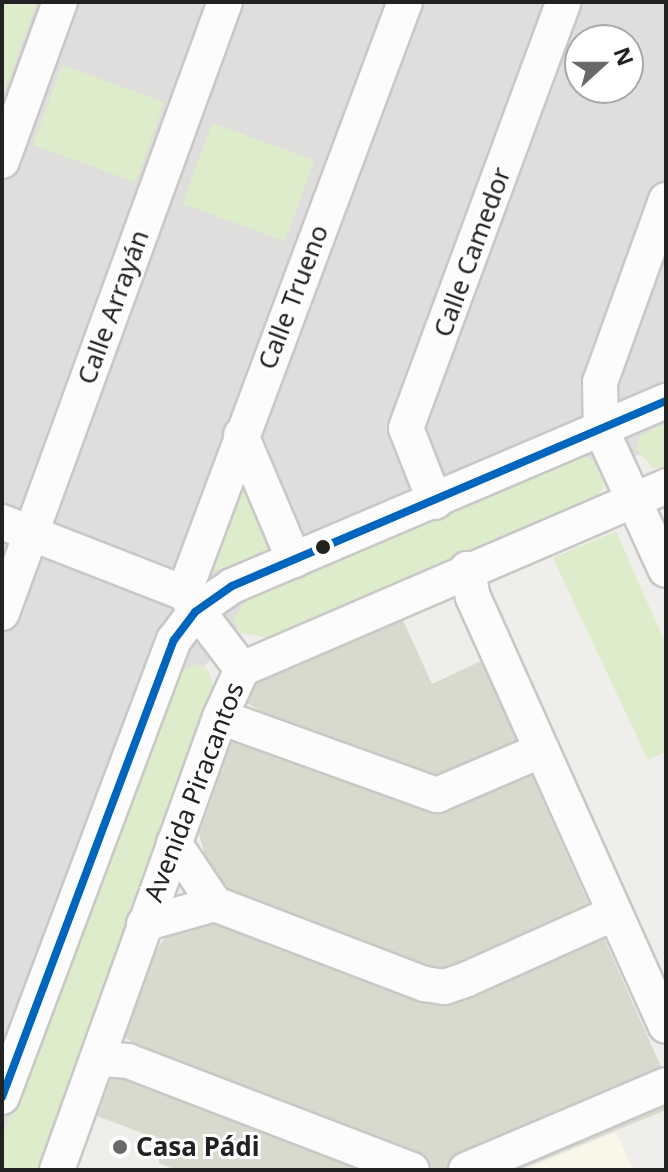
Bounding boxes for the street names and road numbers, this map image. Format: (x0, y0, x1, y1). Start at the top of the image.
street label: Calle Camedor (427, 163, 517, 341)
street label: Calle Trueno (251, 220, 335, 374)
street label: Calle Arrayán (71, 226, 155, 388)
street label: Avenida Piracantos (138, 678, 250, 906)

